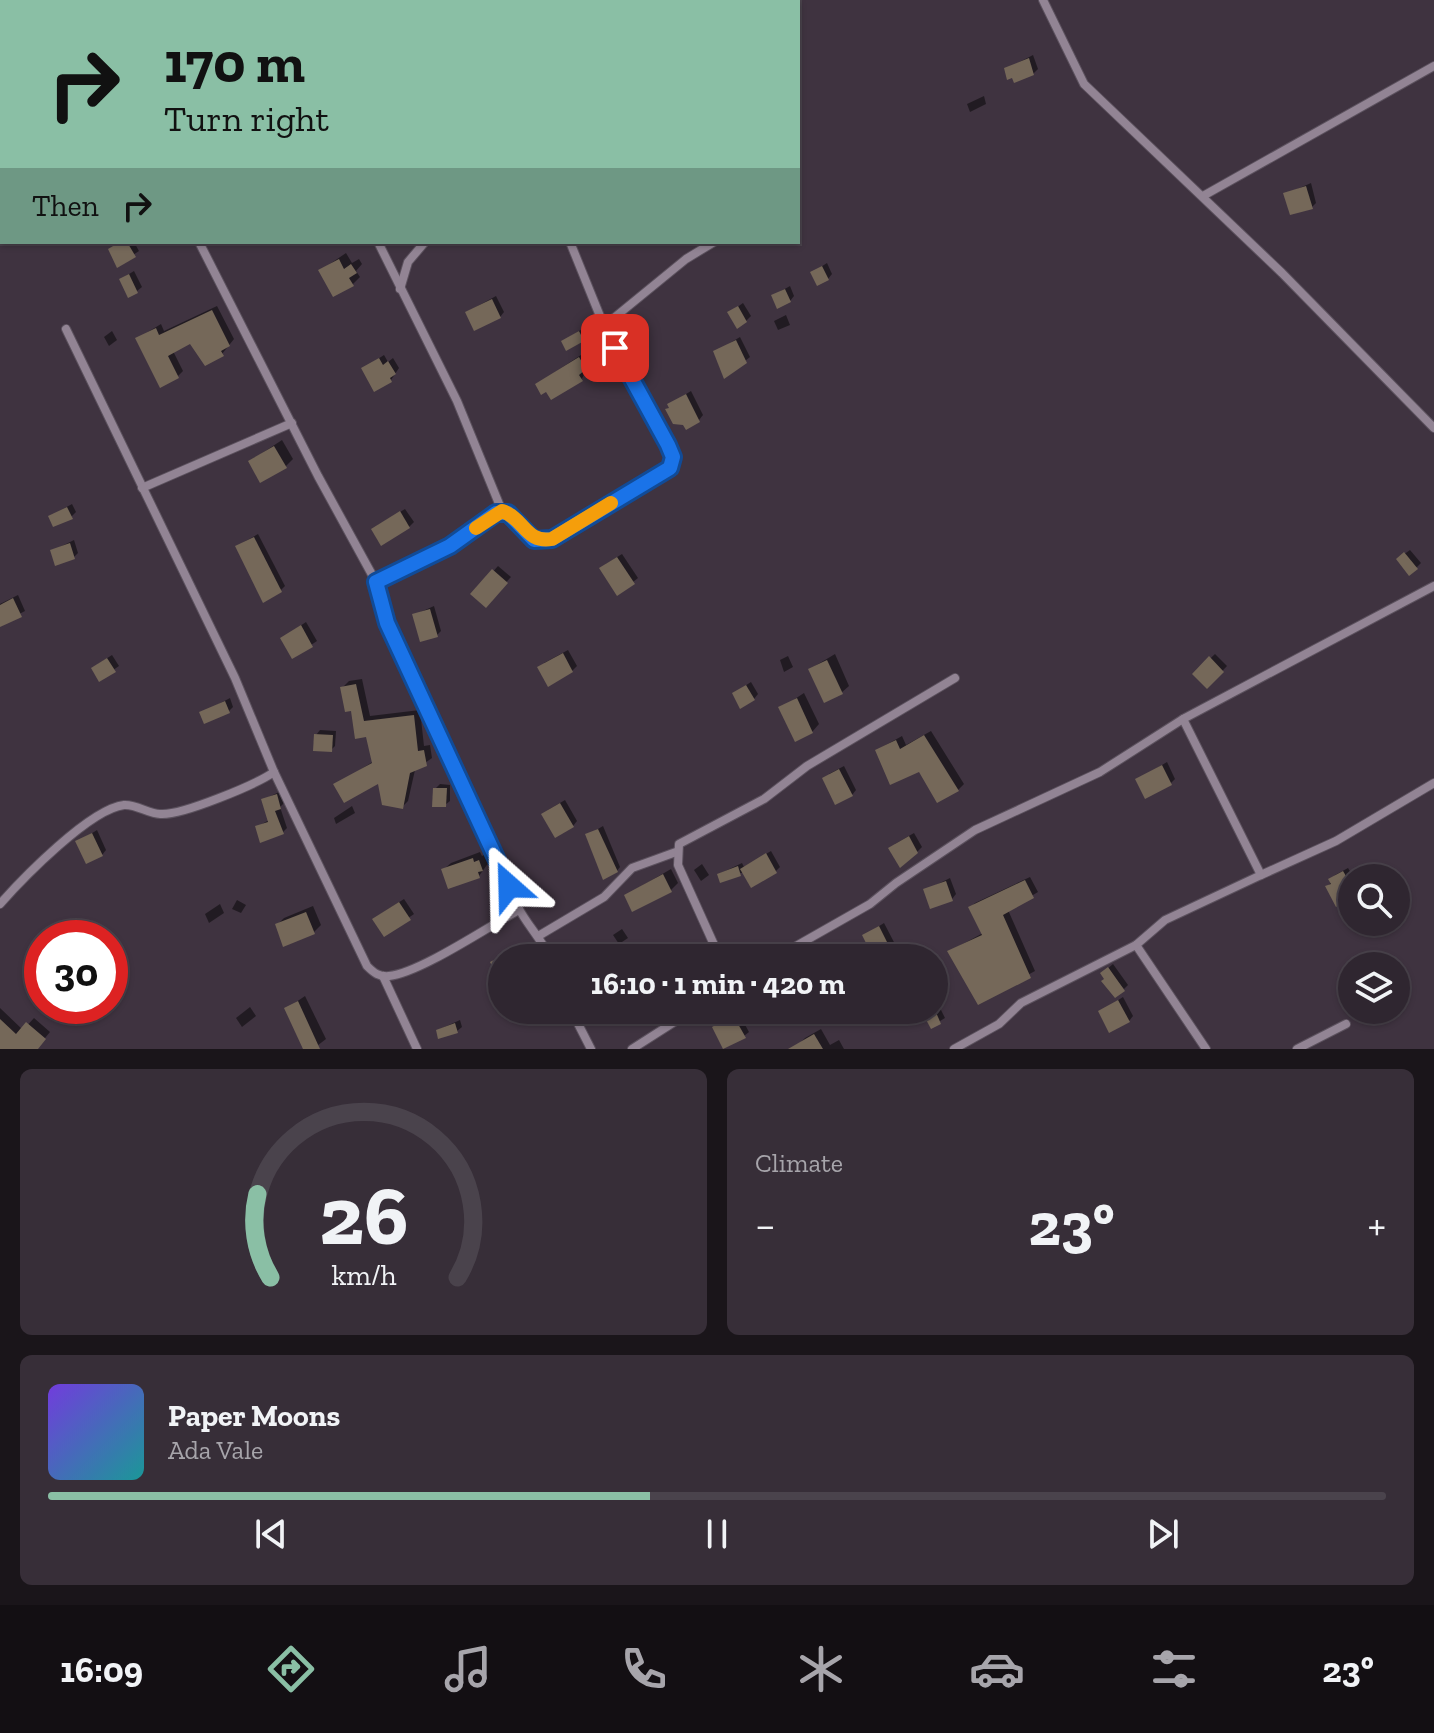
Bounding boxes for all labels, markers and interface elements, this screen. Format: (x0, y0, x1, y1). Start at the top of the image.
text: 170 m (164, 29, 305, 96)
icon: right (32, 32, 136, 136)
text: Turn right (164, 97, 329, 140)
icon: right (115, 184, 159, 228)
text: Then (32, 188, 99, 224)
pin (581, 314, 649, 382)
icon: arrive (593, 326, 637, 370)
position arrow (467, 844, 551, 928)
map controls (1338, 864, 1410, 1024)
button: search (1338, 864, 1410, 936)
speed limit sign: 30 (24, 920, 128, 1024)
button: layers (1338, 952, 1410, 1024)
text: 16:10 · 1 min · 420 m (591, 966, 845, 1002)
text: Climate (755, 1147, 843, 1179)
text: 26 (319, 1165, 408, 1265)
text: 23° (1029, 1188, 1115, 1260)
text: − (755, 1198, 776, 1251)
text: + (1367, 1198, 1386, 1251)
text: km/h (331, 1258, 396, 1292)
text: Paper Moons (168, 1398, 340, 1434)
text: Ada Vale (168, 1434, 263, 1466)
icon: previous (249, 1512, 293, 1556)
icon: pause (695, 1512, 739, 1556)
icon: next (1141, 1512, 1185, 1556)
icon: directions (263, 1641, 319, 1697)
icon: music (440, 1641, 496, 1697)
icon: phone (616, 1641, 672, 1697)
icon: climate (793, 1641, 849, 1697)
icon: car (969, 1641, 1025, 1697)
icon: filters (1146, 1641, 1202, 1697)
text: 16:09 (60, 1648, 143, 1691)
text: 23° (1322, 1648, 1374, 1691)

